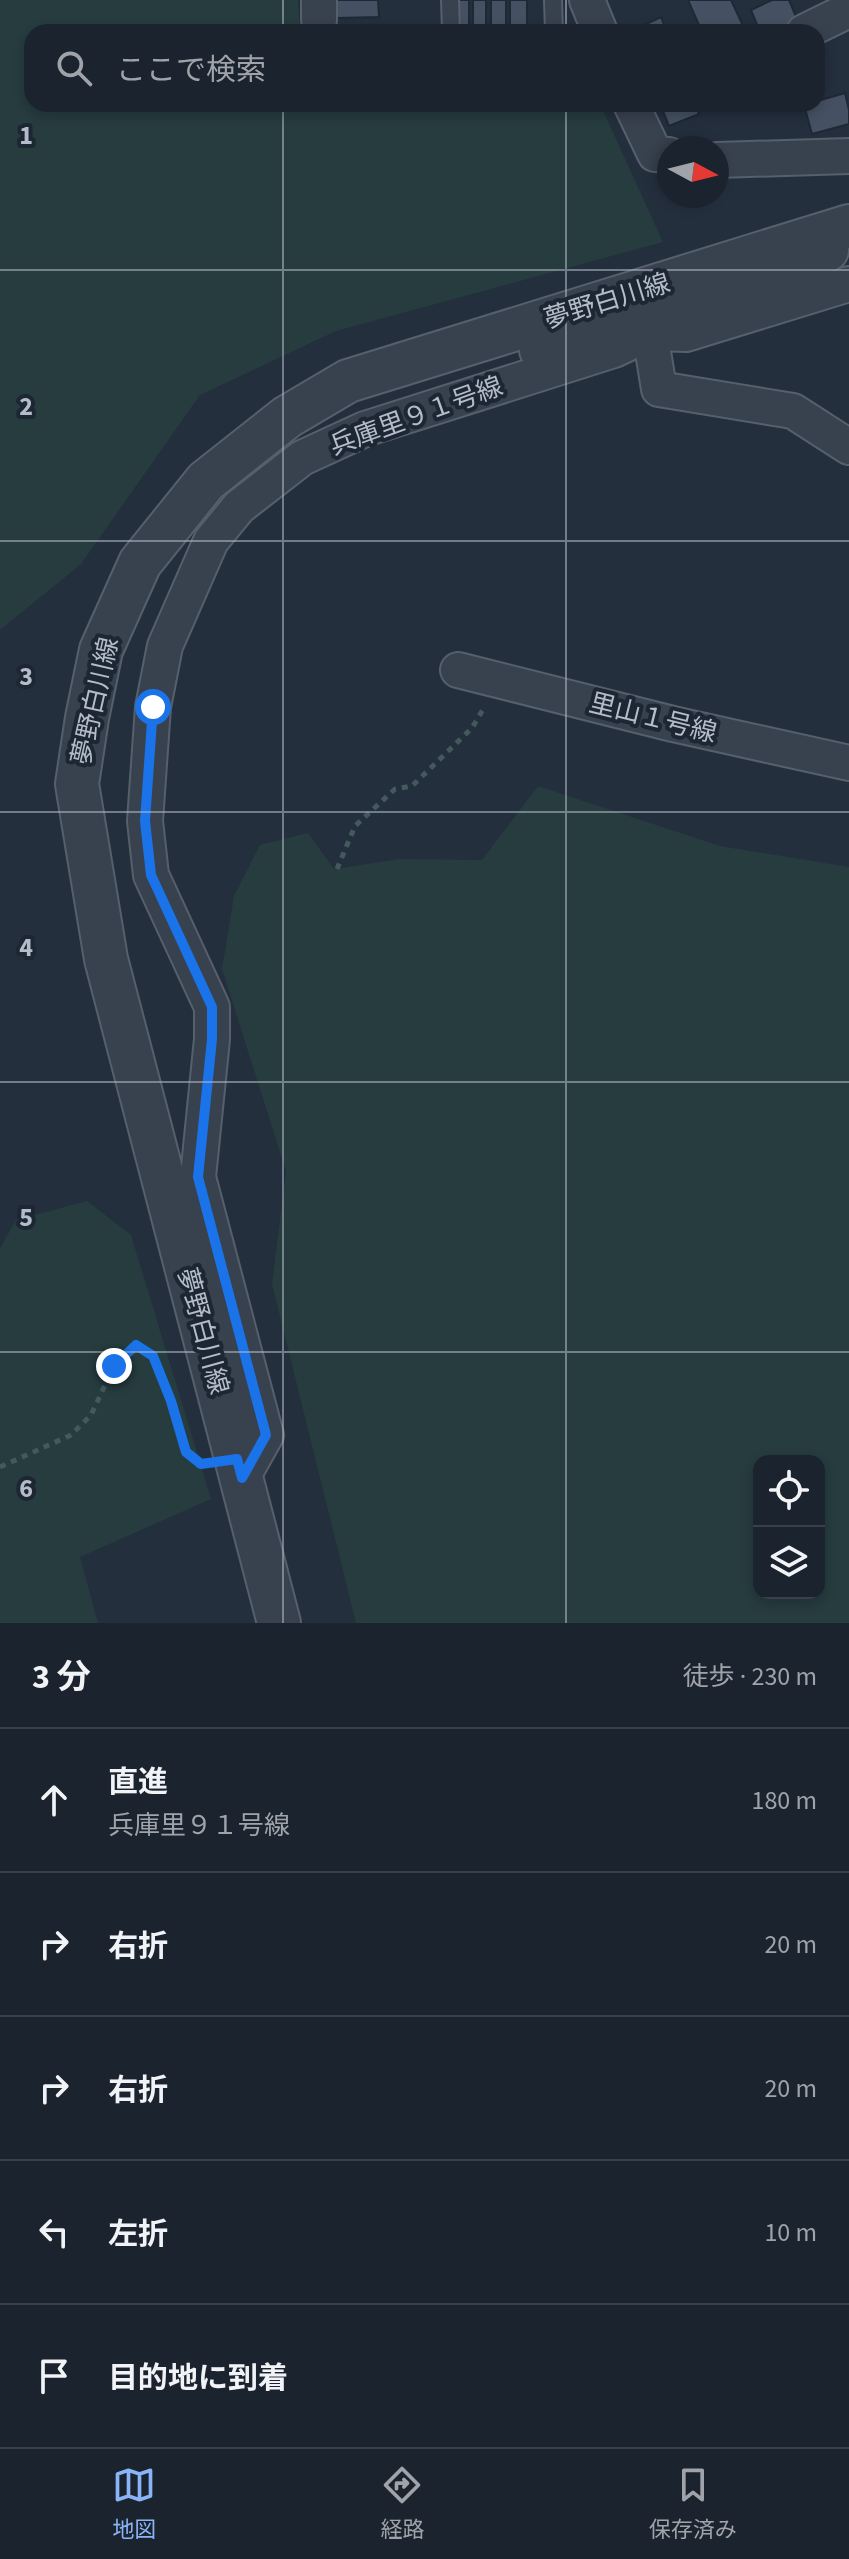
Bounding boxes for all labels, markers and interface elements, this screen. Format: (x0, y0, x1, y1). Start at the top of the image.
search box (24, 24, 825, 112)
icon: search (52, 46, 96, 90)
text: ここで検索 (116, 49, 266, 92)
text: 1 (19, 117, 33, 154)
north arrow (657, 136, 729, 208)
street label: 夢野白川線 (539, 264, 675, 338)
street label: 兵庫里９１号線 (324, 367, 508, 465)
text: 2 (19, 388, 33, 425)
street label: 夢野白川線 (62, 633, 128, 769)
text: 3 (19, 658, 33, 695)
street label: 里山１号線 (585, 684, 721, 752)
route start (135, 689, 171, 725)
text: 4 (19, 929, 33, 966)
text: 5 (19, 1199, 33, 1236)
street label: 夢野白川線 (168, 1263, 238, 1399)
route end (96, 1348, 132, 1384)
map controls (753, 1455, 825, 1599)
button: locate (753, 1455, 825, 1527)
text: 6 (19, 1470, 33, 1507)
button: layers (753, 1527, 825, 1599)
text: 3 分 (32, 1653, 91, 1702)
text: 徒歩 · 230 m (683, 1658, 817, 1695)
text: 直進 (108, 1761, 168, 1804)
icon: ahead (32, 1778, 76, 1822)
text: 180 m (751, 1782, 817, 1819)
text: 兵庫里９１号線 (108, 1807, 290, 1844)
icon: right (32, 1922, 76, 1966)
text: 右折 (108, 1925, 168, 1968)
text: 20 m (764, 1926, 817, 1963)
icon: right (32, 2066, 76, 2110)
text: 右折 (108, 2069, 168, 2112)
text: 20 m (764, 2070, 817, 2107)
icon: left (32, 2210, 76, 2254)
text: 左折 (108, 2213, 168, 2256)
text: 10 m (764, 2214, 817, 2251)
icon: arrive (32, 2354, 76, 2398)
text: 目的地に到着 (108, 2357, 288, 2400)
tab: 地図 (112, 2463, 156, 2546)
tab: 経路 (380, 2463, 425, 2546)
tab: 保存済み (649, 2463, 737, 2546)

